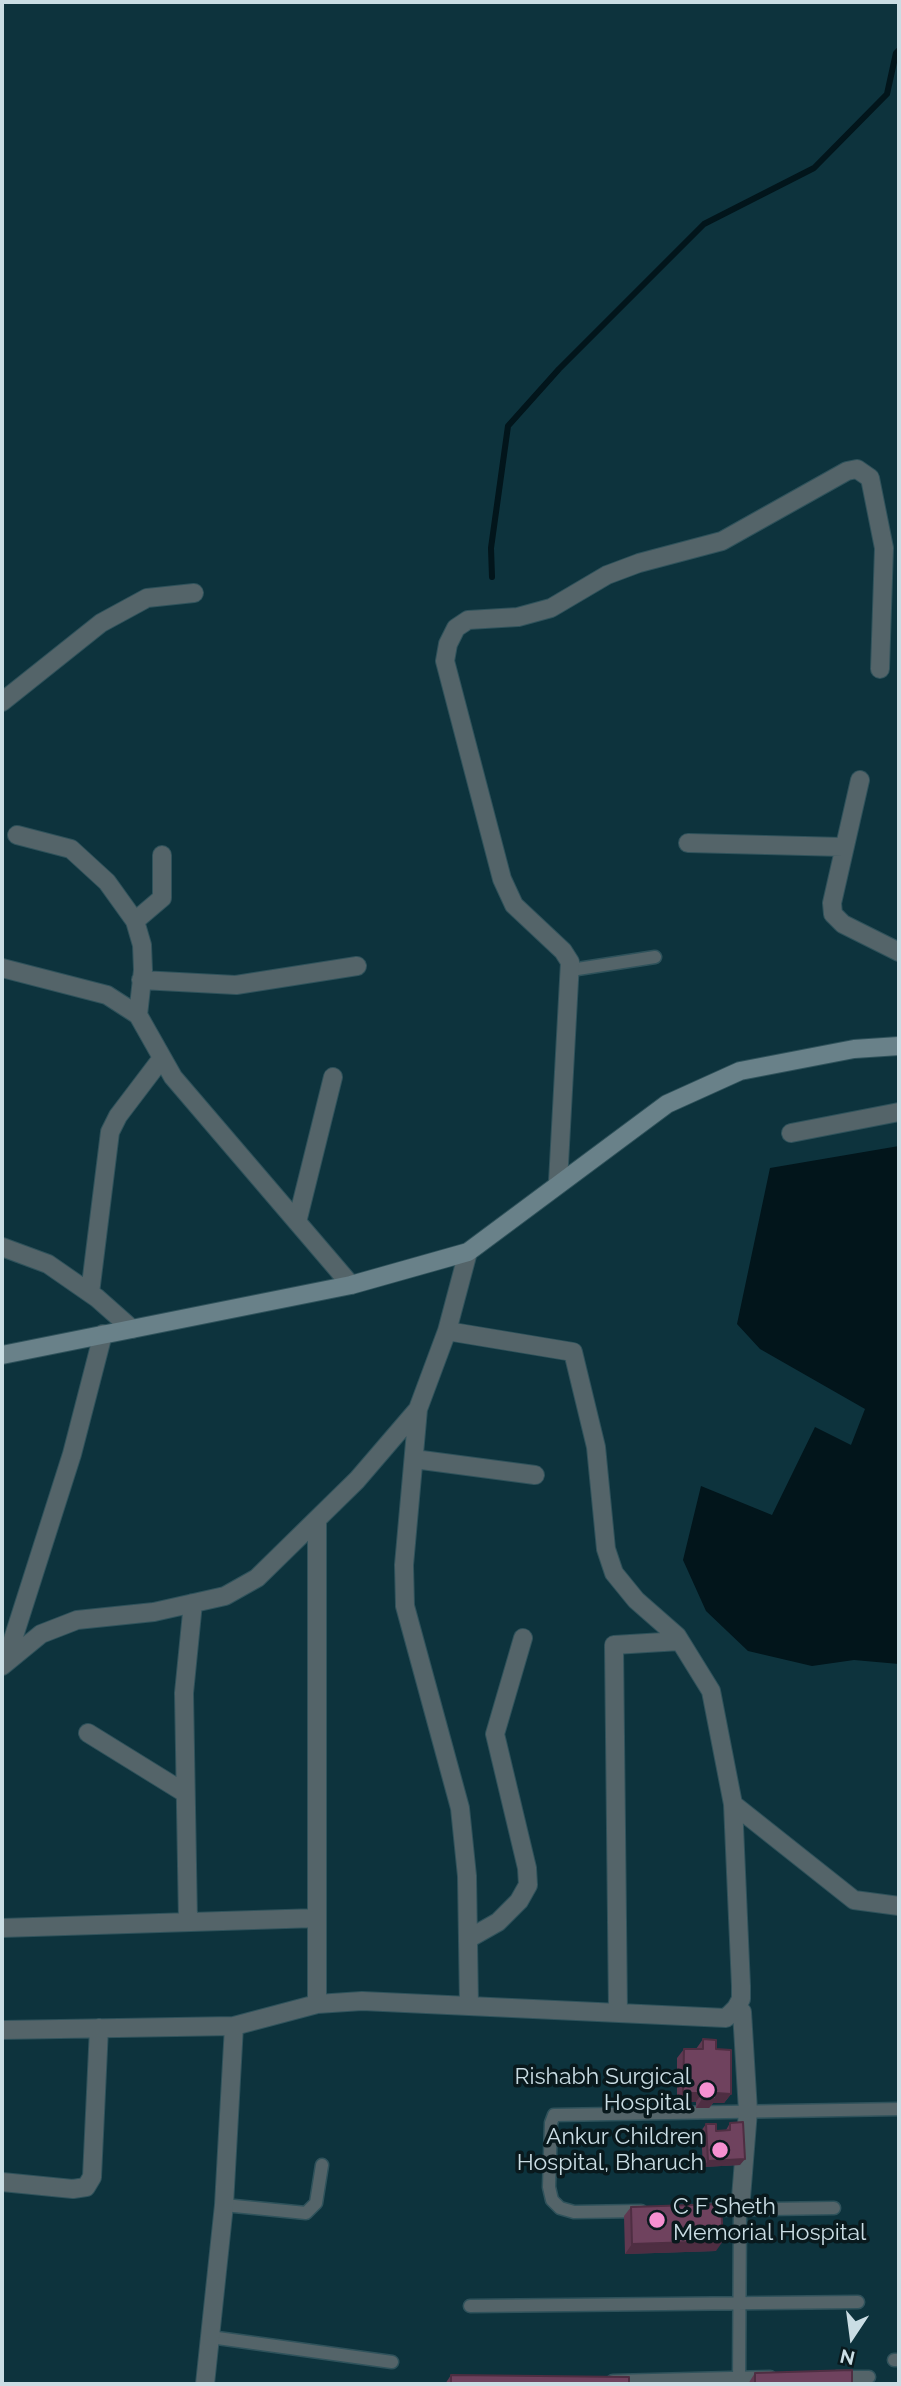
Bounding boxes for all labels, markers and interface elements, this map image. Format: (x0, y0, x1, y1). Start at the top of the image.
place label: Rishabh Surgical Hospital (515, 2063, 691, 2117)
marker: Rishabh Surgical Hospital (697, 2080, 717, 2100)
place label: Ankur Children Hospital, Bharuch (517, 2123, 704, 2177)
marker: Ankur Children Hospital, Bharuch (710, 2140, 730, 2160)
place label: C F Sheth Memorial Hospital (673, 2193, 866, 2247)
marker: C F Sheth Memorial Hospital (647, 2210, 667, 2230)
north arrow (817, 2302, 887, 2372)
text: N (838, 2345, 857, 2370)

